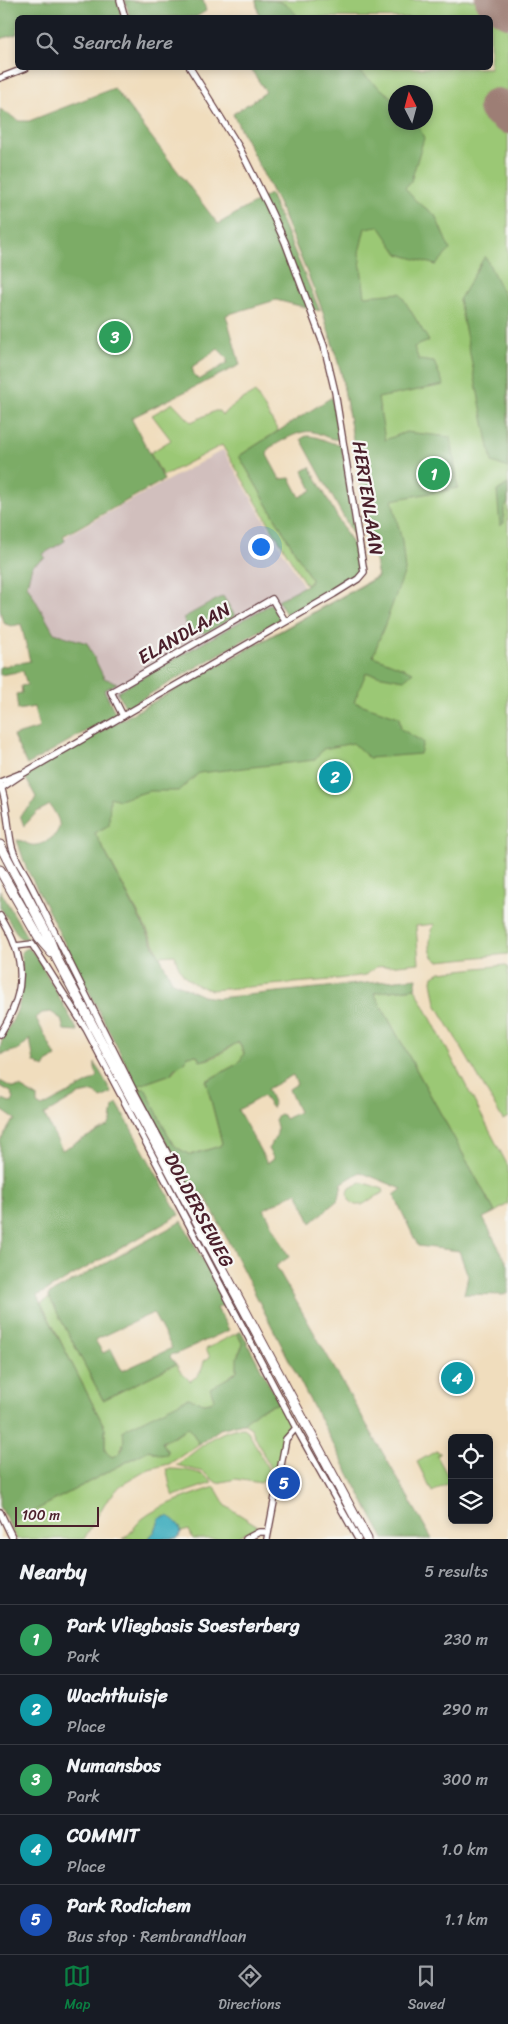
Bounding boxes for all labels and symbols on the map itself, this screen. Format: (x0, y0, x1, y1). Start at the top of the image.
north arrow (388, 85, 433, 130)
pin: 3 (99, 318, 131, 356)
street label: HERTENLAAN (343, 438, 393, 558)
pin: 1 (418, 455, 450, 493)
your location (248, 534, 274, 560)
street label: ELANDLAAN (131, 593, 238, 673)
pin: 2 (319, 758, 351, 796)
street label: DOLDERSEWEG (155, 1147, 243, 1273)
pin: 4 (441, 1359, 473, 1397)
pin: 5 (268, 1464, 300, 1502)
scale bar (15, 1504, 99, 1527)

